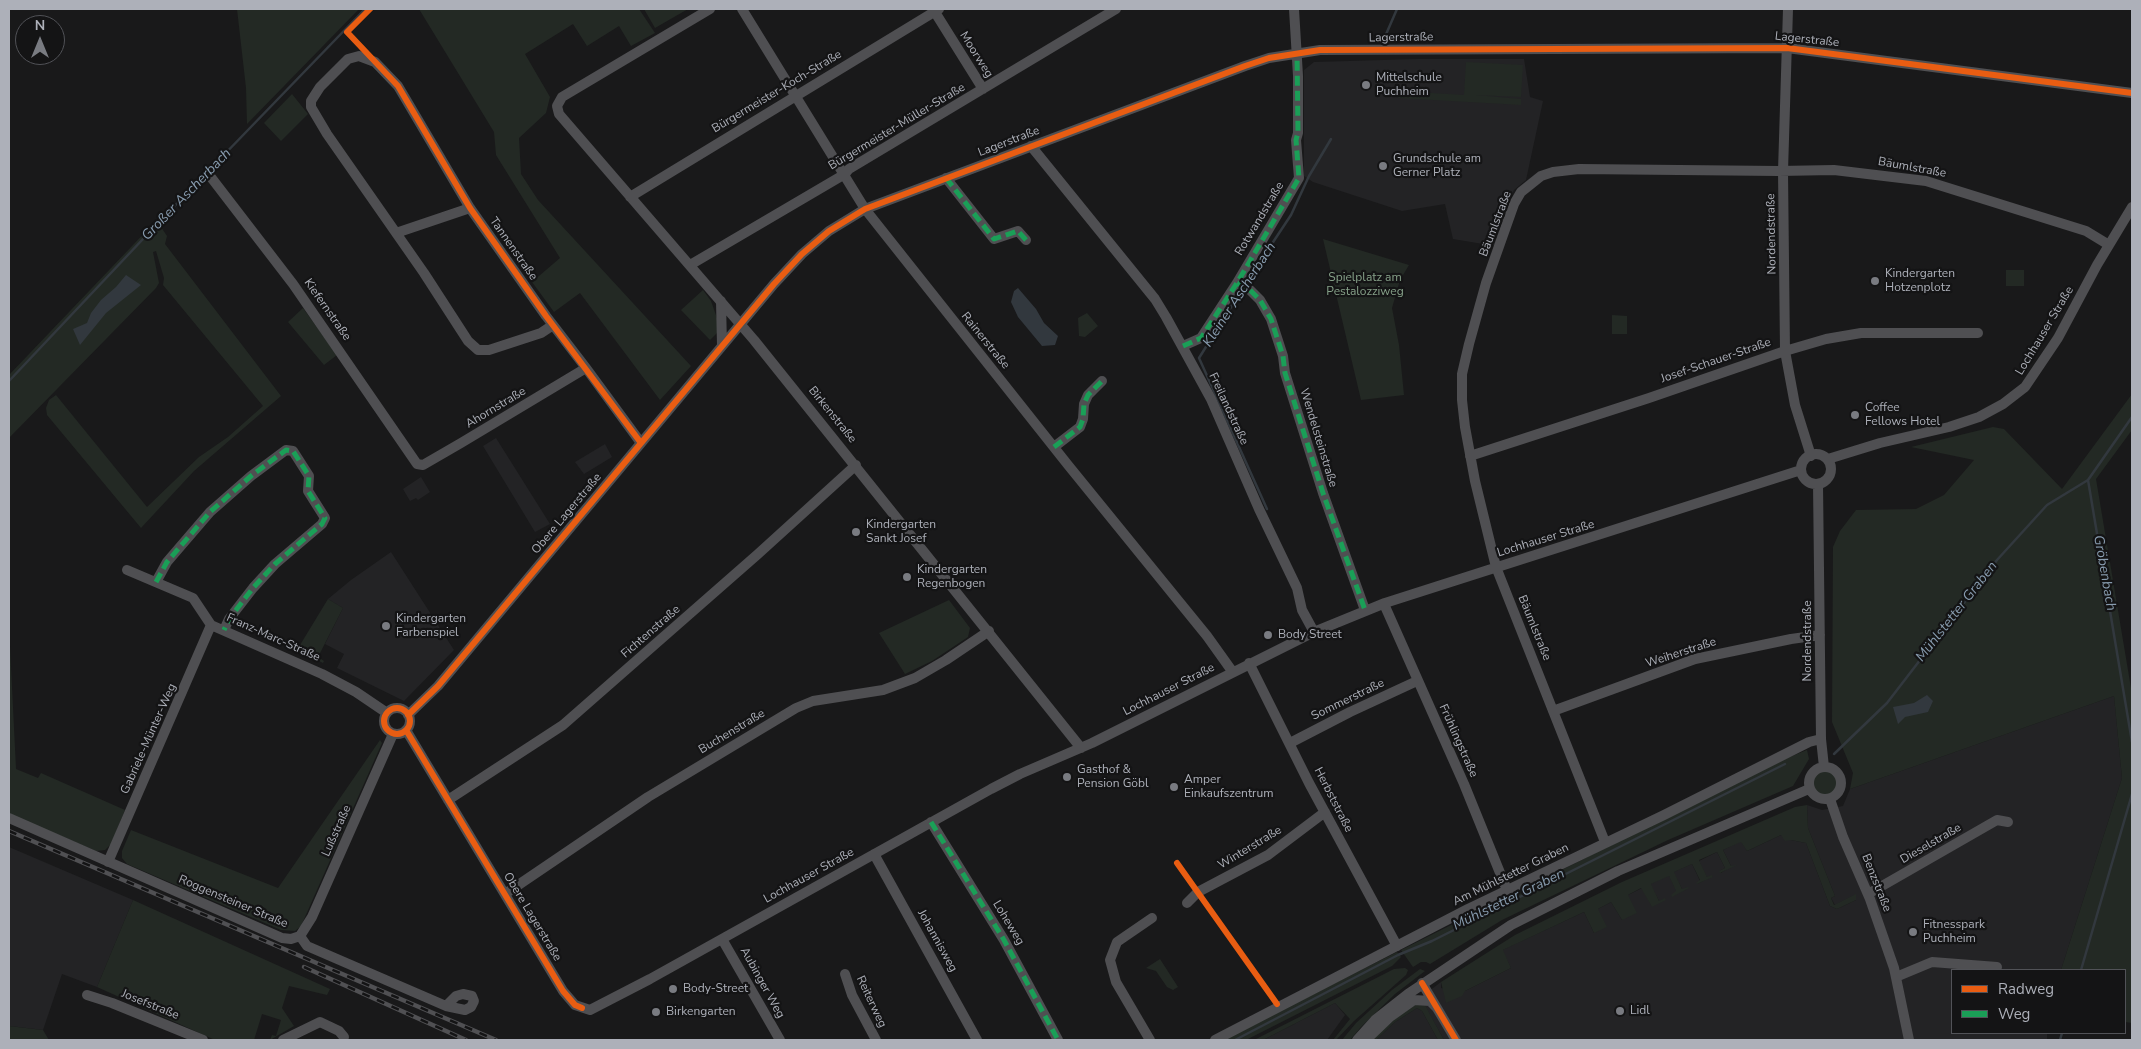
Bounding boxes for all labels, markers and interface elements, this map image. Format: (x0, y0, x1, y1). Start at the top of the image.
north arrow (15, 15, 65, 65)
text: N (35, 16, 45, 35)
street label: Moorweg (956, 29, 996, 81)
street label: Lagerstraße (1774, 29, 1840, 51)
street label: Lagerstraße (1368, 30, 1434, 46)
street label: Bürgermeister-Koch-Straße (710, 48, 844, 136)
place label: Mittelschule Puchheim (1376, 71, 1442, 99)
marker: Mittelschule Puchheim (1360, 79, 1372, 91)
street label: Bürgermeister-Müller-Straße (826, 80, 968, 174)
street label: Lagerstraße (976, 124, 1042, 160)
water label: Großer Ascherbach (139, 146, 235, 244)
place label: Grundschule am Gerner Platz (1393, 152, 1481, 180)
street label: Bäumlstraße (1877, 155, 1947, 181)
marker: Grundschule am Gerner Platz (1377, 160, 1389, 172)
street label: Rotwandstraße (1232, 180, 1288, 258)
street label: Bäumlstraße (1477, 189, 1515, 259)
street label: Nordendstraße (1764, 193, 1780, 275)
street label: Tannenstraße (486, 215, 540, 283)
water label: Kleiner Ascherbach (1200, 240, 1280, 350)
place label: Kindergarten Hotzenplotz (1885, 267, 1955, 295)
park label: Spielplatz am Pestalozziweg (1326, 271, 1404, 299)
marker: Kindergarten Hotzenplotz (1869, 275, 1881, 287)
street label: Kiefernstraße (300, 276, 354, 344)
street label: Lochhauser Straße (2013, 284, 2077, 378)
street label: Rainerstraße (958, 310, 1012, 372)
street label: Josef-Schauer-Straße (1659, 335, 1773, 387)
street label: Freilandstraße (1205, 371, 1251, 447)
street label: Ahornstraße (463, 384, 529, 432)
street label: Birkenstraße (805, 384, 859, 446)
street label: Wendelsteinstraße (1296, 387, 1340, 489)
place label: Coffee Fellows Hotel (1865, 401, 1940, 429)
marker: Coffee Fellows Hotel (1849, 409, 1861, 421)
street label: Obere Lagerstraße (529, 471, 605, 557)
street label: Lochhauser Straße (1496, 517, 1596, 561)
place label: Kindergarten Sankt Josef (866, 518, 936, 546)
marker: Kindergarten Sankt Josef (850, 526, 862, 538)
water label: Gröbenbach (2089, 534, 2119, 612)
water label: Mühlstetter Graben (1913, 559, 2001, 665)
place label: Kindergarten Regenbogen (917, 563, 987, 591)
marker: Kindergarten Regenbogen (901, 571, 913, 583)
street label: Bäumlstraße (1514, 593, 1554, 663)
street label: Nordendstraße (1801, 600, 1815, 682)
street label: Fichtenstraße (619, 603, 683, 661)
street label: Franz-Marc-Straße (224, 611, 322, 665)
place label: Kindergarten Farbenspiel (396, 612, 466, 640)
marker: Kindergarten Farbenspiel (380, 620, 392, 632)
place label: Body Street (1278, 628, 1342, 642)
marker: Body Street (1262, 629, 1274, 641)
street label: Weiherstraße (1644, 635, 1718, 671)
street label: Lochhauser Straße (1121, 661, 1217, 719)
street label: Sommerstraße (1309, 676, 1387, 724)
street label: Gabriele-Münter-Weg (118, 682, 180, 796)
street label: Frühlingstraße (1435, 702, 1481, 780)
street label: Buchenstraße (696, 707, 768, 757)
place label: Gasthof & Pension Göbl (1077, 763, 1149, 791)
street label: Herbststraße (1310, 765, 1356, 835)
marker: Gasthof & Pension Göbl (1061, 771, 1073, 783)
place label: Amper Einkaufszentrum (1184, 773, 1273, 801)
marker: Amper Einkaufszentrum (1168, 781, 1180, 793)
street label: Lußstraße (319, 803, 355, 859)
street label: Dieselstraße (1898, 821, 1964, 867)
street label: Winterstraße (1216, 823, 1284, 873)
street label: Am Mühlstetter Graben (1451, 841, 1571, 909)
street label: Lochhauser Straße (761, 845, 857, 907)
street label: Benzstraße (1858, 852, 1894, 914)
water label: Mühlstetter Graben (1450, 866, 1568, 934)
street label: Obere Lagerstraße (500, 870, 564, 964)
street label: Roggensteiner Straße (176, 872, 290, 932)
street label: Loheweg (989, 898, 1027, 948)
street label: Johannisweg (914, 907, 960, 975)
place label: Fitnesspark Puchheim (1923, 918, 1985, 946)
marker: Fitnesspark Puchheim (1907, 926, 1919, 938)
street label: Aubinger Weg (737, 945, 787, 1021)
legend (1951, 969, 2126, 1034)
street label: Reiterweg (853, 974, 889, 1030)
text: Radweg (1998, 979, 2054, 999)
place label: Body-Street (683, 982, 748, 996)
marker: Body-Street (667, 983, 679, 995)
street label: Josefstraße (119, 987, 181, 1023)
place label: Lidl (1630, 1004, 1650, 1018)
text: Weg (1998, 1004, 2030, 1024)
place label: Birkengarten (666, 1005, 736, 1019)
marker: Lidl (1614, 1005, 1626, 1017)
marker: Birkengarten (650, 1006, 662, 1018)

